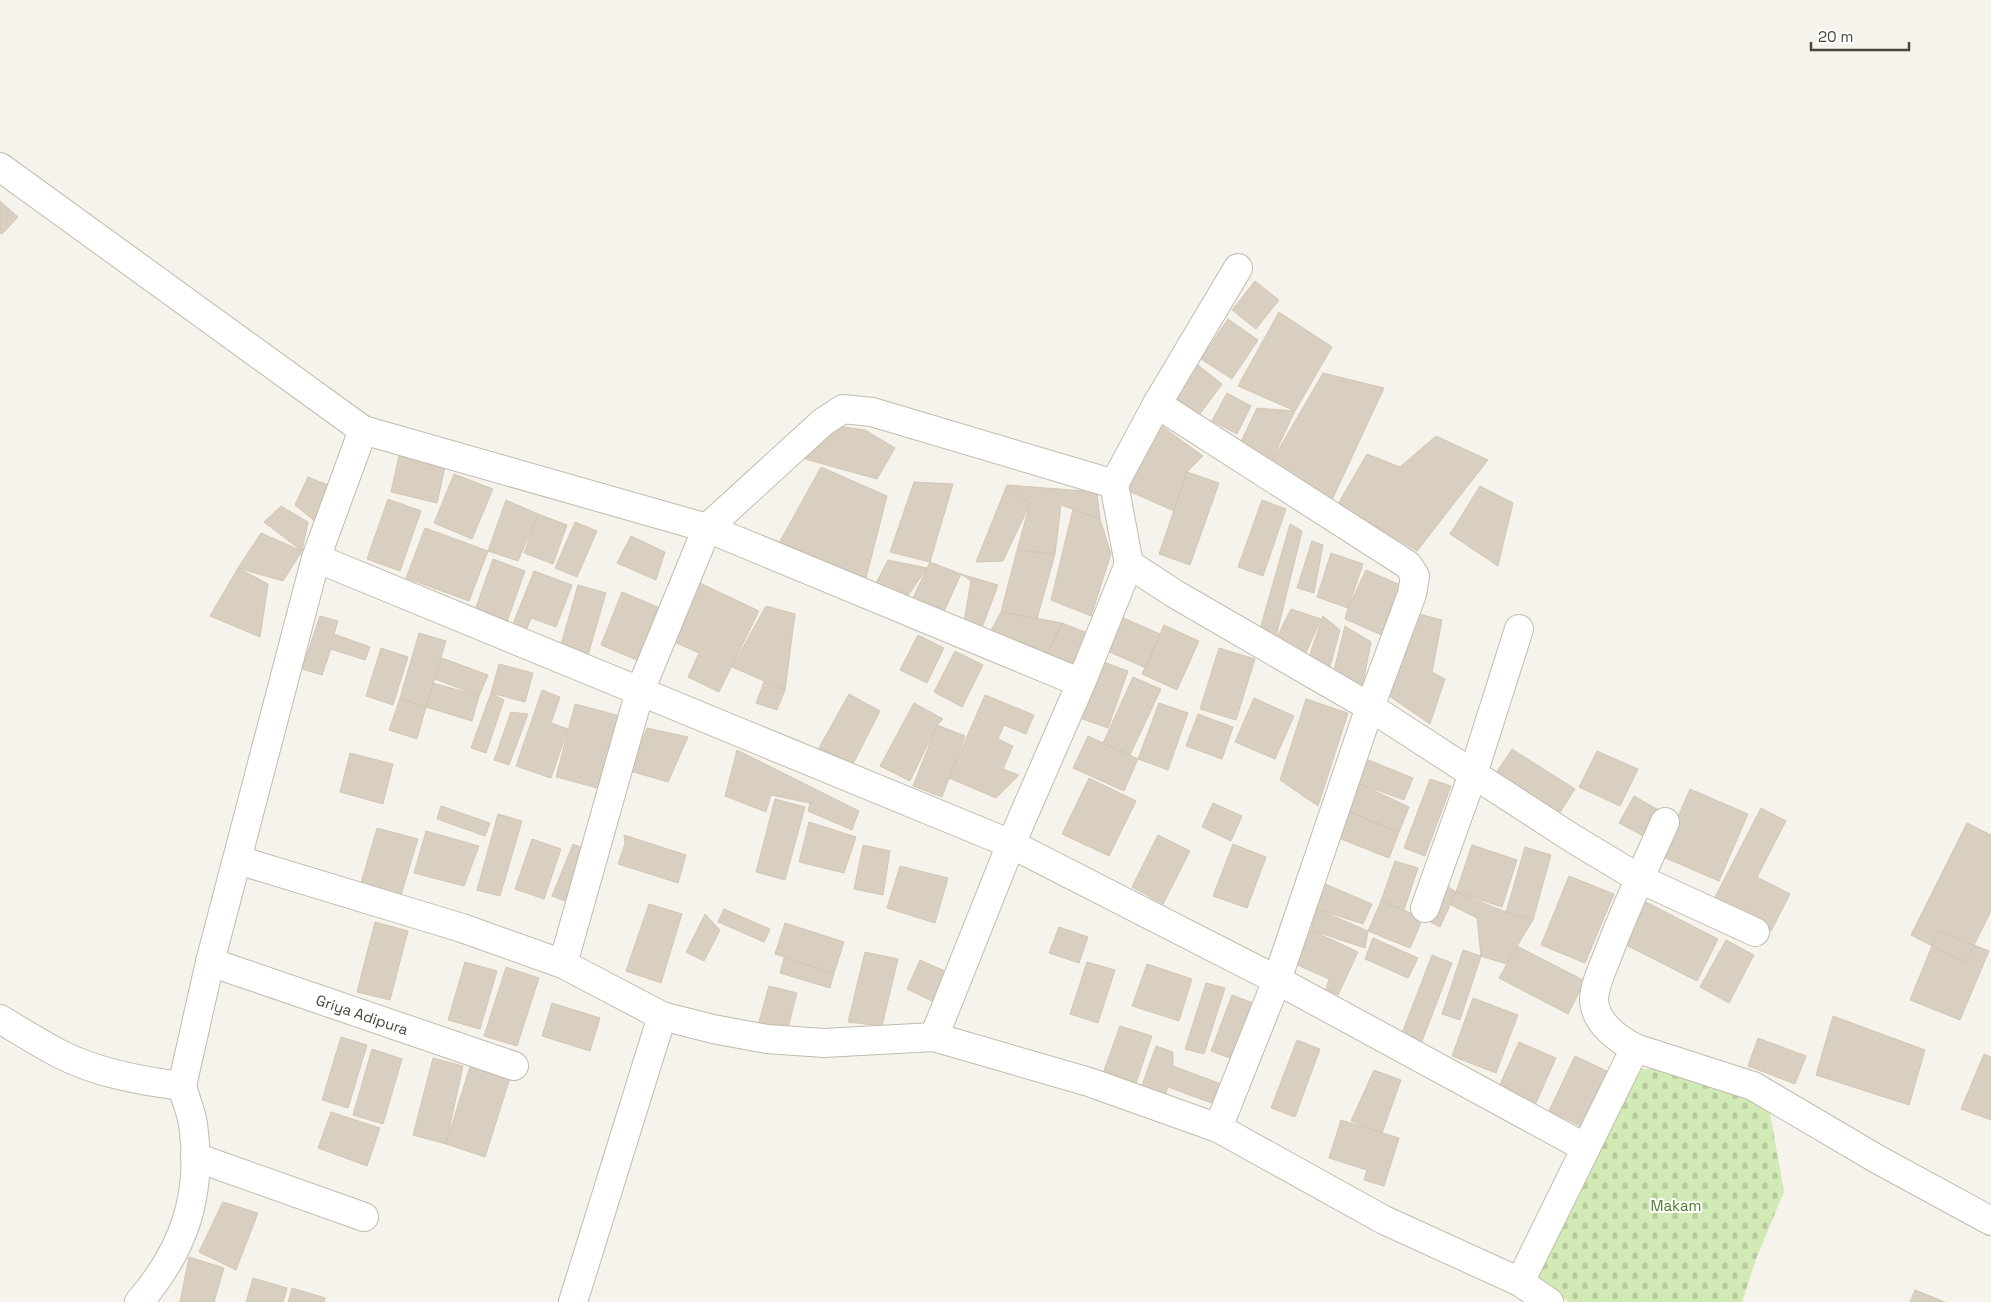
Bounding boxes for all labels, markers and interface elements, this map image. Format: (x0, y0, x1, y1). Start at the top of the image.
scale bar (1811, 20, 1908, 52)
text: 20 m (1818, 27, 1853, 46)
street label: Griya Adipura (314, 990, 411, 1039)
park label: Makam (1650, 1196, 1702, 1215)

